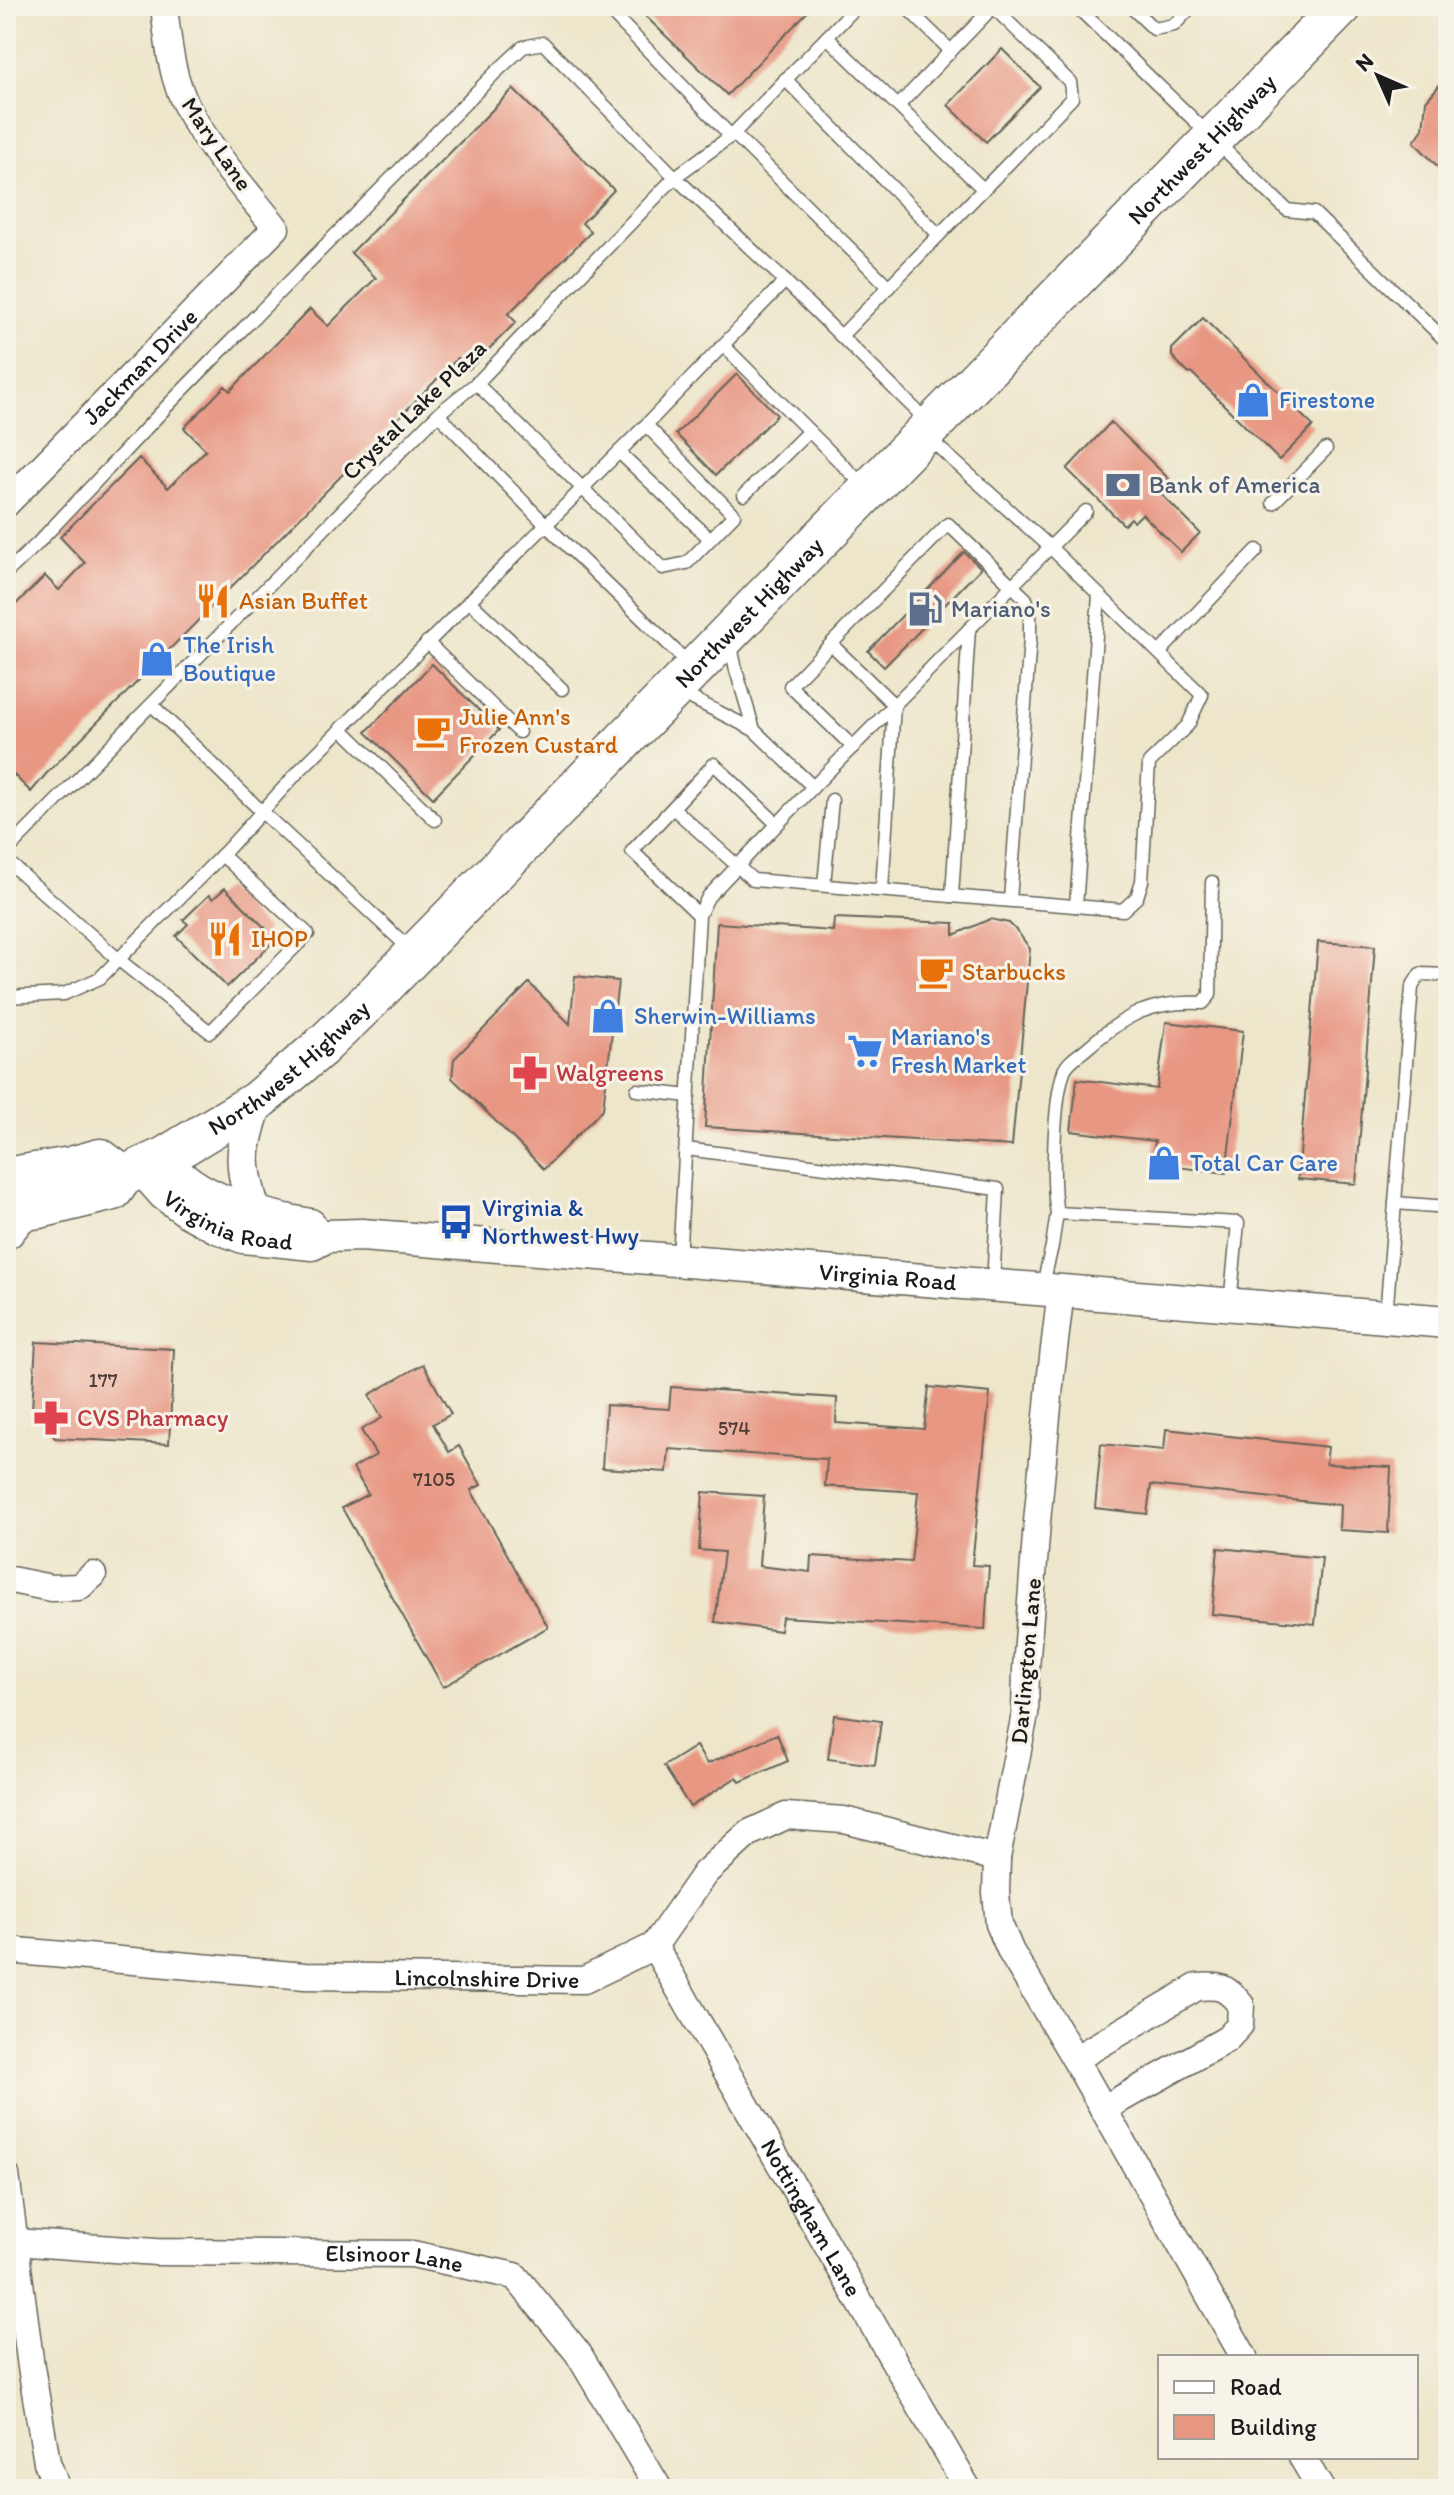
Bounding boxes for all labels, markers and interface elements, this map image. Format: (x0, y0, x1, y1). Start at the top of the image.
north arrow (1338, 36, 1418, 116)
text: N (1349, 47, 1379, 77)
street label: Northwest Highway (1121, 67, 1282, 231)
street label: Mary Lane (176, 91, 259, 196)
street label: Jackman Drive (76, 302, 203, 431)
street label: Crystal Lake Plaza (335, 333, 492, 486)
shop icon: Firestone (1234, 381, 1272, 419)
place label: Firestone (1279, 385, 1375, 414)
bank icon: Bank of America (1104, 466, 1142, 504)
place label: Bank of America (1149, 470, 1320, 499)
street label: Northwest Highway (668, 531, 829, 694)
restaurant icon: Asian Buffet (194, 582, 232, 620)
place label: Asian Buffet (239, 586, 368, 615)
fuel station icon: Mariano's (906, 590, 944, 628)
place label: Mariano's (951, 594, 1051, 623)
place label: The Irish Boutique (183, 630, 276, 687)
shop icon: The Irish Boutique (138, 640, 176, 678)
place label: Julie Ann's Frozen Custard (459, 702, 618, 759)
cafe icon: Julie Ann's Frozen Custard (414, 712, 452, 750)
restaurant icon: IHOP (206, 920, 244, 958)
place label: IHOP (251, 924, 308, 953)
cafe icon: Starbucks (917, 953, 955, 991)
place label: Starbucks (962, 957, 1066, 986)
street label: Northwest Highway (203, 993, 375, 1141)
shop icon: Sherwin-Williams (589, 997, 627, 1035)
place label: Sherwin-Williams (634, 1001, 816, 1030)
place label: Mariano's Fresh Market (891, 1022, 1026, 1079)
supermarket icon: Mariano's Fresh Market (846, 1032, 884, 1070)
pharmacy icon: Walgreens (511, 1054, 549, 1092)
place label: Walgreens (556, 1058, 664, 1087)
shop icon: Total Car Care (1145, 1144, 1183, 1182)
place label: Total Car Care (1190, 1148, 1338, 1177)
street label: Virginia Road (158, 1183, 294, 1256)
place label: Virginia & Northwest Hwy (482, 1193, 639, 1250)
bus stop icon: Virginia & Northwest Hwy (437, 1203, 475, 1241)
street label: Virginia Road (818, 1257, 958, 1297)
house number: 177 (88, 1368, 118, 1392)
pharmacy icon: CVS Pharmacy (32, 1399, 70, 1437)
place label: CVS Pharmacy (77, 1403, 228, 1432)
house number: 574 (718, 1416, 750, 1440)
house number: 7105 (413, 1467, 455, 1491)
street label: Darlington Lane (1004, 1577, 1047, 1745)
street label: Lincolnshire Drive (394, 1962, 580, 1994)
street label: Nottingham Lane (755, 2134, 869, 2302)
street label: Elsinoor Lane (325, 2238, 466, 2279)
legend (1158, 2355, 1418, 2459)
text: Road (1230, 2372, 1282, 2401)
text: Building (1230, 2412, 1317, 2441)

